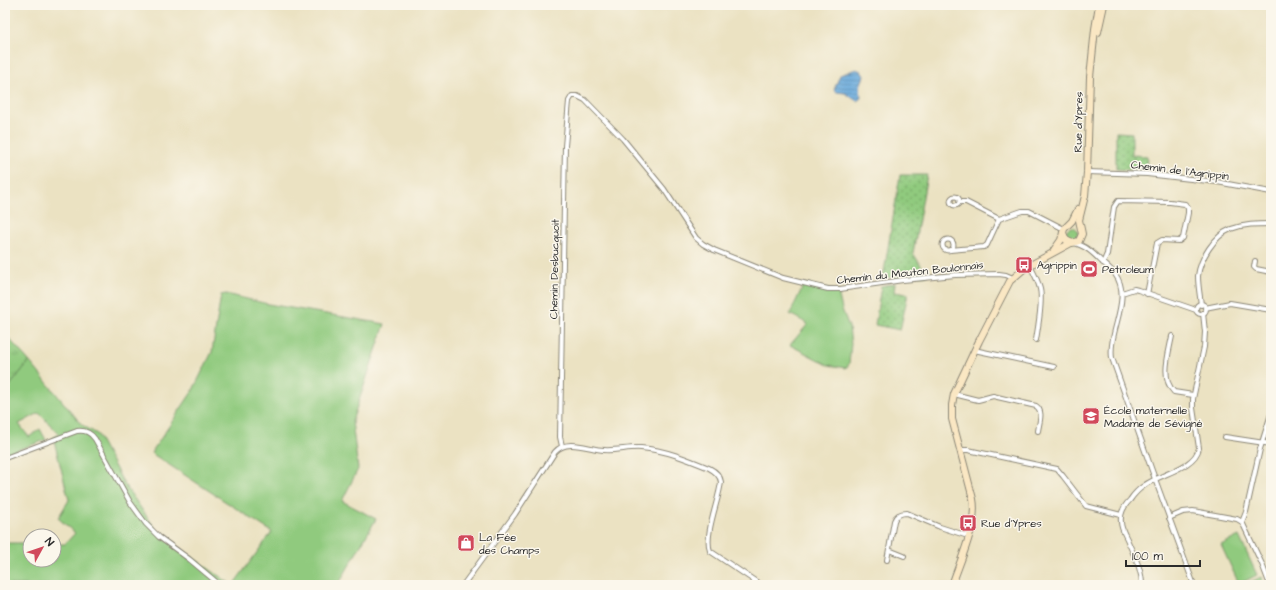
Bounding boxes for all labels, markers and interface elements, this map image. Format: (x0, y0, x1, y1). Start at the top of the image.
street label: Rue d'Ypres (1070, 91, 1087, 153)
street label: Chemin de l'Agrippin (1130, 157, 1230, 185)
street label: Chemin Desbucquoit (546, 218, 563, 319)
bus stop icon: Agrippin (1014, 255, 1034, 275)
street label: Chemin du Mouton Boulonnais (836, 257, 985, 288)
place label: Agrippin (1037, 258, 1077, 274)
sports icon: Petroleum (1079, 259, 1099, 279)
place label: Petroleum (1102, 262, 1154, 277)
place label: École maternelle Madame de Sévigné (1104, 403, 1202, 432)
school or university icon: École maternelle Madame de Sévigné (1081, 406, 1101, 426)
bus stop icon: Rue d'Ypres (958, 513, 978, 533)
place label: Rue d'Ypres (981, 516, 1042, 531)
north arrow (22, 528, 62, 568)
place label: La Fée des Champs (479, 530, 540, 558)
shop icon: La Fée des Champs (456, 533, 476, 553)
text: N (41, 534, 57, 549)
scale bar (1126, 542, 1200, 568)
text: 100 m (1132, 548, 1163, 565)

